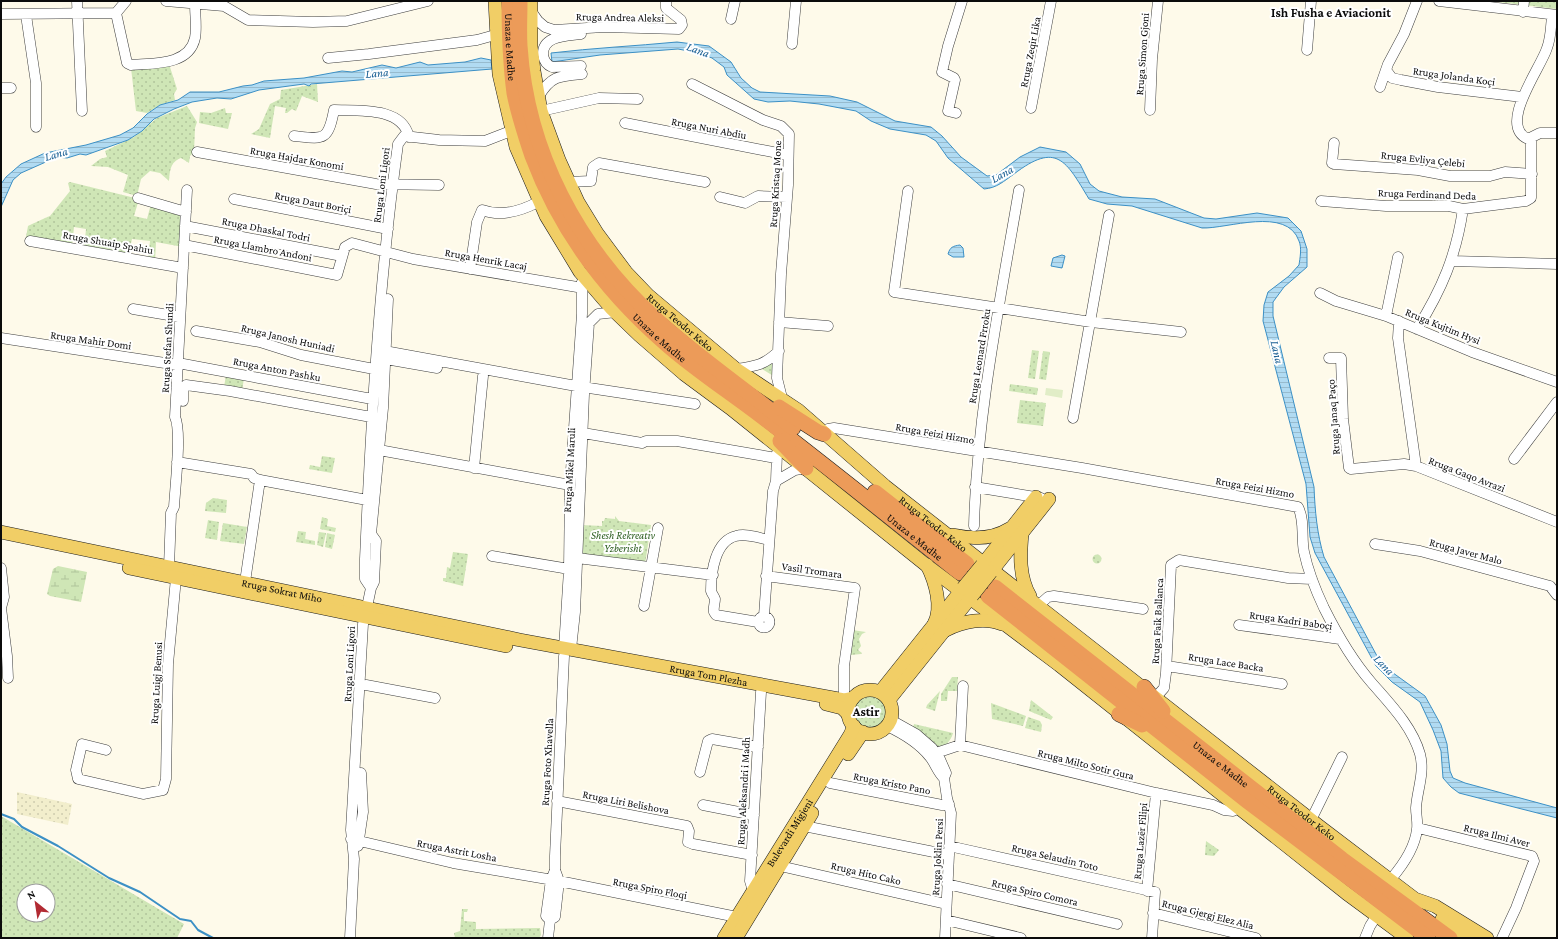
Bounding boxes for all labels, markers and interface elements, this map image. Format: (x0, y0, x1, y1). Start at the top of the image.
district label: Ish Fusha e Aviacionit (1271, 5, 1391, 20)
street label: Rruga Andrea Aleksi (576, 10, 664, 25)
street label: Rruga Simon Gjoni (1133, 12, 1152, 96)
street label: Unaza e Madhe (503, 13, 519, 81)
street label: Rruga Zeqir Lika (1017, 16, 1044, 89)
water label: Lana (685, 39, 712, 61)
street label: Rruga Jolanda Koçi (1412, 64, 1496, 89)
water label: Lana (365, 65, 390, 81)
street label: Rruga Nuri Abdiu (670, 115, 748, 142)
street label: Rruga Kristaq Mone (767, 140, 784, 228)
water label: Lana (43, 144, 69, 164)
street label: Rruga Hajdar Konomi (249, 144, 345, 173)
street label: Rruga Loni Ligori (370, 146, 393, 224)
street label: Rruga Evliya Çelebi (1380, 149, 1466, 170)
water label: Lana (988, 162, 1016, 186)
street label: Rruga Ferdinand Deda (1378, 186, 1476, 203)
street label: Rruga Daut Boriçi (273, 189, 353, 216)
street label: Rruga Dhaskal Todri (221, 215, 311, 244)
street label: Rruga Shuaip Spahiu (62, 228, 154, 257)
street label: Rruga Llambro Andoni (213, 233, 313, 264)
street label: Rruga Henrik Lacaj (444, 246, 528, 273)
street label: Rruga Teodor Keko (645, 291, 716, 354)
street label: Rruga Stefan Shundi (159, 303, 176, 393)
street label: Rruga Kujtim Hysi (1403, 305, 1482, 347)
street label: Rruga Leonard Frroku (966, 307, 993, 405)
street label: Unaza e Madhe (630, 310, 689, 365)
street label: Rruga Janosh Huniadi (240, 321, 336, 356)
street label: Rruga Mahir Domi (50, 328, 132, 353)
water label: Lana (1268, 339, 1287, 365)
street label: Rruga Anton Pashku (232, 355, 322, 384)
street label: Rruga Janaq Paço (1324, 378, 1343, 455)
street label: Rruga Feizi Hizmo (894, 420, 976, 447)
street label: Rruga Mikel Maruli (561, 427, 578, 513)
street label: Rruga Gaqo Avrazi (1427, 454, 1507, 495)
street label: Rruga Feizi Hizmo (1214, 474, 1296, 501)
street label: Rruga Teodor Keko (897, 493, 970, 554)
street label: Unaza e Madhe (885, 511, 945, 563)
park label: Shesh Rekreativ Yzberisht (591, 529, 655, 554)
street label: Rruga Javer Malo (1428, 536, 1504, 568)
street label: Vasil Tromara (781, 560, 843, 580)
street label: Rruga Sokrat Miho (241, 576, 324, 605)
street label: Rruga Faik Ballanca (1149, 578, 1166, 664)
street label: Rruga Kadri Baboçi (1249, 608, 1333, 633)
street label: Rruga Loni Ligori (341, 626, 358, 702)
street label: Rruga Luigj Benusi (148, 641, 165, 724)
street label: Rruga Lace Backa (1187, 650, 1265, 675)
water label: Lana (1371, 652, 1397, 679)
street label: Rruga Tom Plezha (669, 662, 749, 688)
district label: Astir (852, 704, 880, 719)
street label: Rruga Foto Xhavella (539, 718, 556, 806)
street label: Rruga Aleksandri i Madh (734, 737, 753, 845)
street label: Unaza e Madhe (1191, 738, 1251, 790)
street label: Rruga Milto Sotir Gura (1036, 746, 1135, 783)
street label: Rruga Kristo Pano (852, 770, 932, 797)
street label: Rruga Teodor Keko (1265, 782, 1339, 843)
street label: Rruga Liri Belishova (582, 788, 670, 817)
street label: Bulevardi Migjeni (764, 796, 815, 869)
street label: Rruga Lazër Filipi (1131, 802, 1150, 880)
street label: Rruga Joklin Persi (929, 818, 946, 896)
street label: Rruga Ilmi Aver (1462, 821, 1532, 850)
street label: Rruga Astrit Losha (416, 836, 498, 865)
street label: Rruga Selaudin Toto (1010, 841, 1100, 874)
street label: Rruga Hito Cako (830, 859, 903, 888)
street label: Rruga Spiro Floqi (612, 875, 688, 902)
street label: Rruga Spiro Comora (990, 876, 1079, 909)
north arrow (16, 883, 56, 923)
text: N (25, 887, 38, 901)
street label: Rruga Gjergj Elez Alia (1161, 897, 1255, 932)

